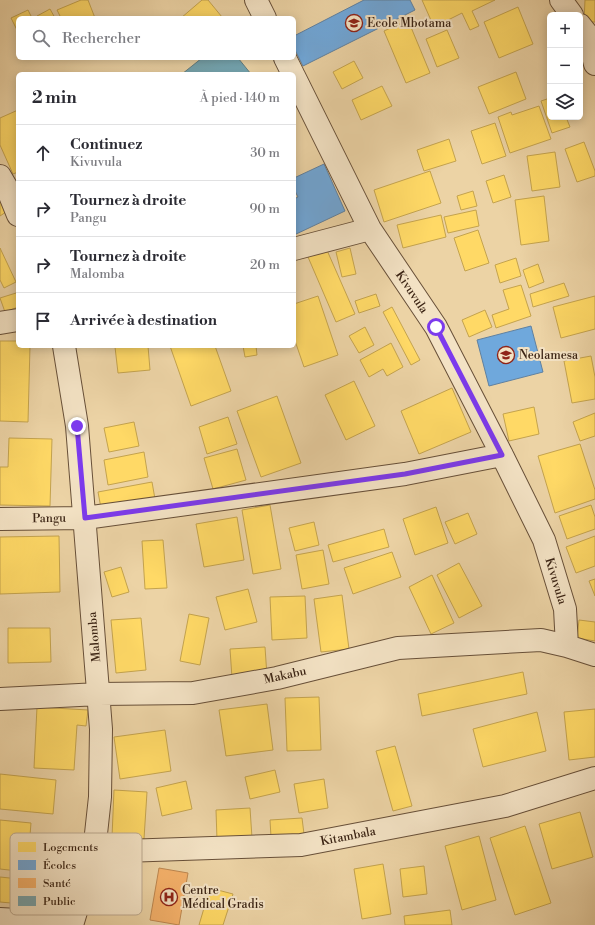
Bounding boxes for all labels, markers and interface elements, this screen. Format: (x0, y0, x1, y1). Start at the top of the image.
map controls (547, 12, 583, 120)
button: + (547, 12, 583, 48)
school or university icon: Ecole Mbotama (344, 13, 364, 33)
search box (16, 16, 296, 60)
place label: Ecole Mbotama (367, 16, 452, 31)
icon: search (30, 27, 52, 49)
text: Rechercher (62, 29, 141, 48)
button: − (547, 48, 583, 84)
button: layers (547, 84, 583, 120)
text: 2 min (32, 87, 77, 109)
text: À pied · 140 m (200, 90, 280, 106)
text: Continuez (70, 135, 142, 154)
icon: ahead (32, 142, 54, 164)
text: 30 m (250, 145, 280, 161)
text: Kivuvula (70, 154, 122, 170)
text: Tournez à droite (70, 191, 186, 210)
icon: right (32, 198, 54, 220)
text: 90 m (249, 201, 280, 217)
text: Pangu (70, 210, 107, 226)
text: Tournez à droite (70, 247, 186, 266)
icon: right (32, 254, 54, 276)
text: 20 m (250, 257, 280, 273)
text: Malomba (70, 266, 125, 282)
street label: Kivuvula (392, 268, 432, 317)
icon: arrive (32, 310, 54, 332)
text: Arrivée à destination (70, 311, 217, 330)
route start (427, 318, 445, 336)
school or university icon: Neolamesa (496, 345, 516, 365)
place label: Neolamesa (519, 348, 579, 363)
route end (68, 417, 86, 435)
street label: Pangu (32, 511, 66, 526)
street label: Kivuvula (541, 556, 570, 607)
street label: Malomba (85, 610, 104, 663)
street label: Makabu (262, 664, 308, 687)
street label: Kitambala (319, 824, 378, 849)
legend (10, 833, 142, 915)
text: Logements (43, 841, 98, 855)
text: Écoles (43, 858, 76, 873)
text: Santé (43, 877, 71, 891)
place label: Centre Médical Gradis (182, 883, 264, 912)
hospital icon: Centre Médical Gradis (159, 887, 179, 907)
text: Public (43, 895, 76, 909)

